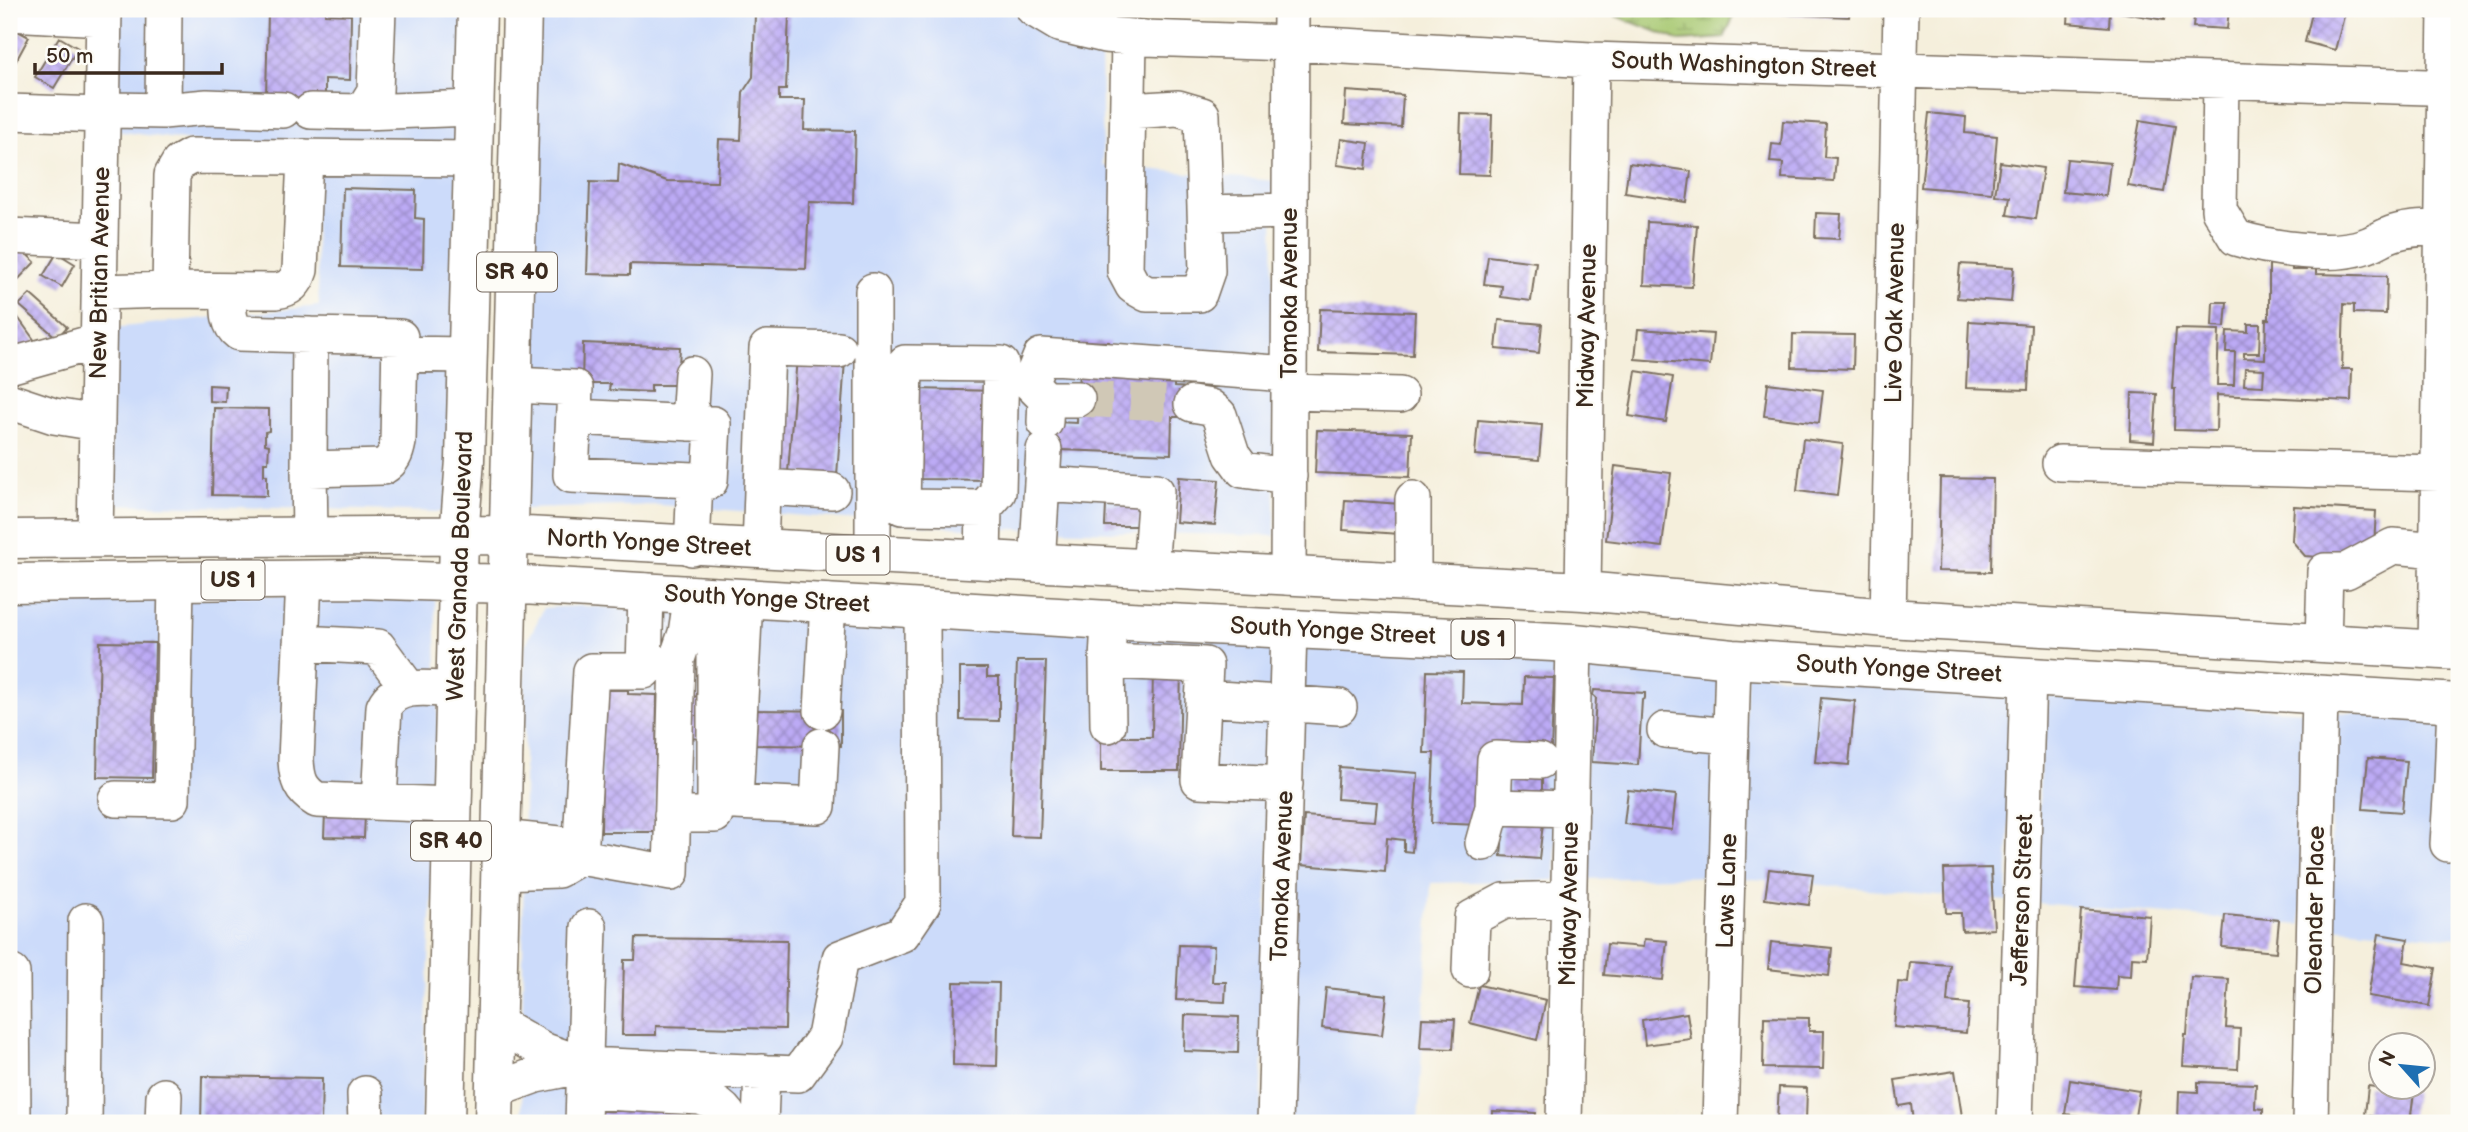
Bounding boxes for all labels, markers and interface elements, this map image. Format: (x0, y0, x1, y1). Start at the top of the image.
scale bar (35, 32, 222, 76)
text: 50 m (46, 44, 93, 69)
street label: South Washington Street (1611, 46, 1878, 84)
street label: New Britian Avenue (84, 166, 116, 380)
street label: Tomoka Avenue (1275, 208, 1304, 378)
street label: Live Oak Avenue (1879, 222, 1911, 404)
street label: Midway Avenue (1571, 243, 1603, 409)
road number: SR 40 (477, 252, 557, 292)
street label: West Granada Boulevard (441, 430, 479, 702)
street label: North Yonge Street (546, 523, 753, 563)
road number: US 1 (826, 536, 890, 575)
road number: US 1 (202, 560, 264, 600)
street label: South Yonge Street (663, 579, 871, 619)
street label: South Yonge Street (1229, 611, 1437, 651)
road number: US 1 (1452, 620, 1514, 659)
street label: South Yonge Street (1795, 649, 2003, 689)
street label: Tomoka Avenue (1265, 790, 1299, 962)
street label: Jefferson Street (2005, 813, 2040, 987)
road number: SR 40 (411, 821, 491, 860)
street label: Midway Avenue (1553, 821, 1585, 987)
street label: Oleander Place (2299, 825, 2331, 995)
street label: Laws Lane (1710, 833, 1744, 949)
north arrow (2366, 1030, 2436, 1100)
text: N (2375, 1047, 2402, 1071)

